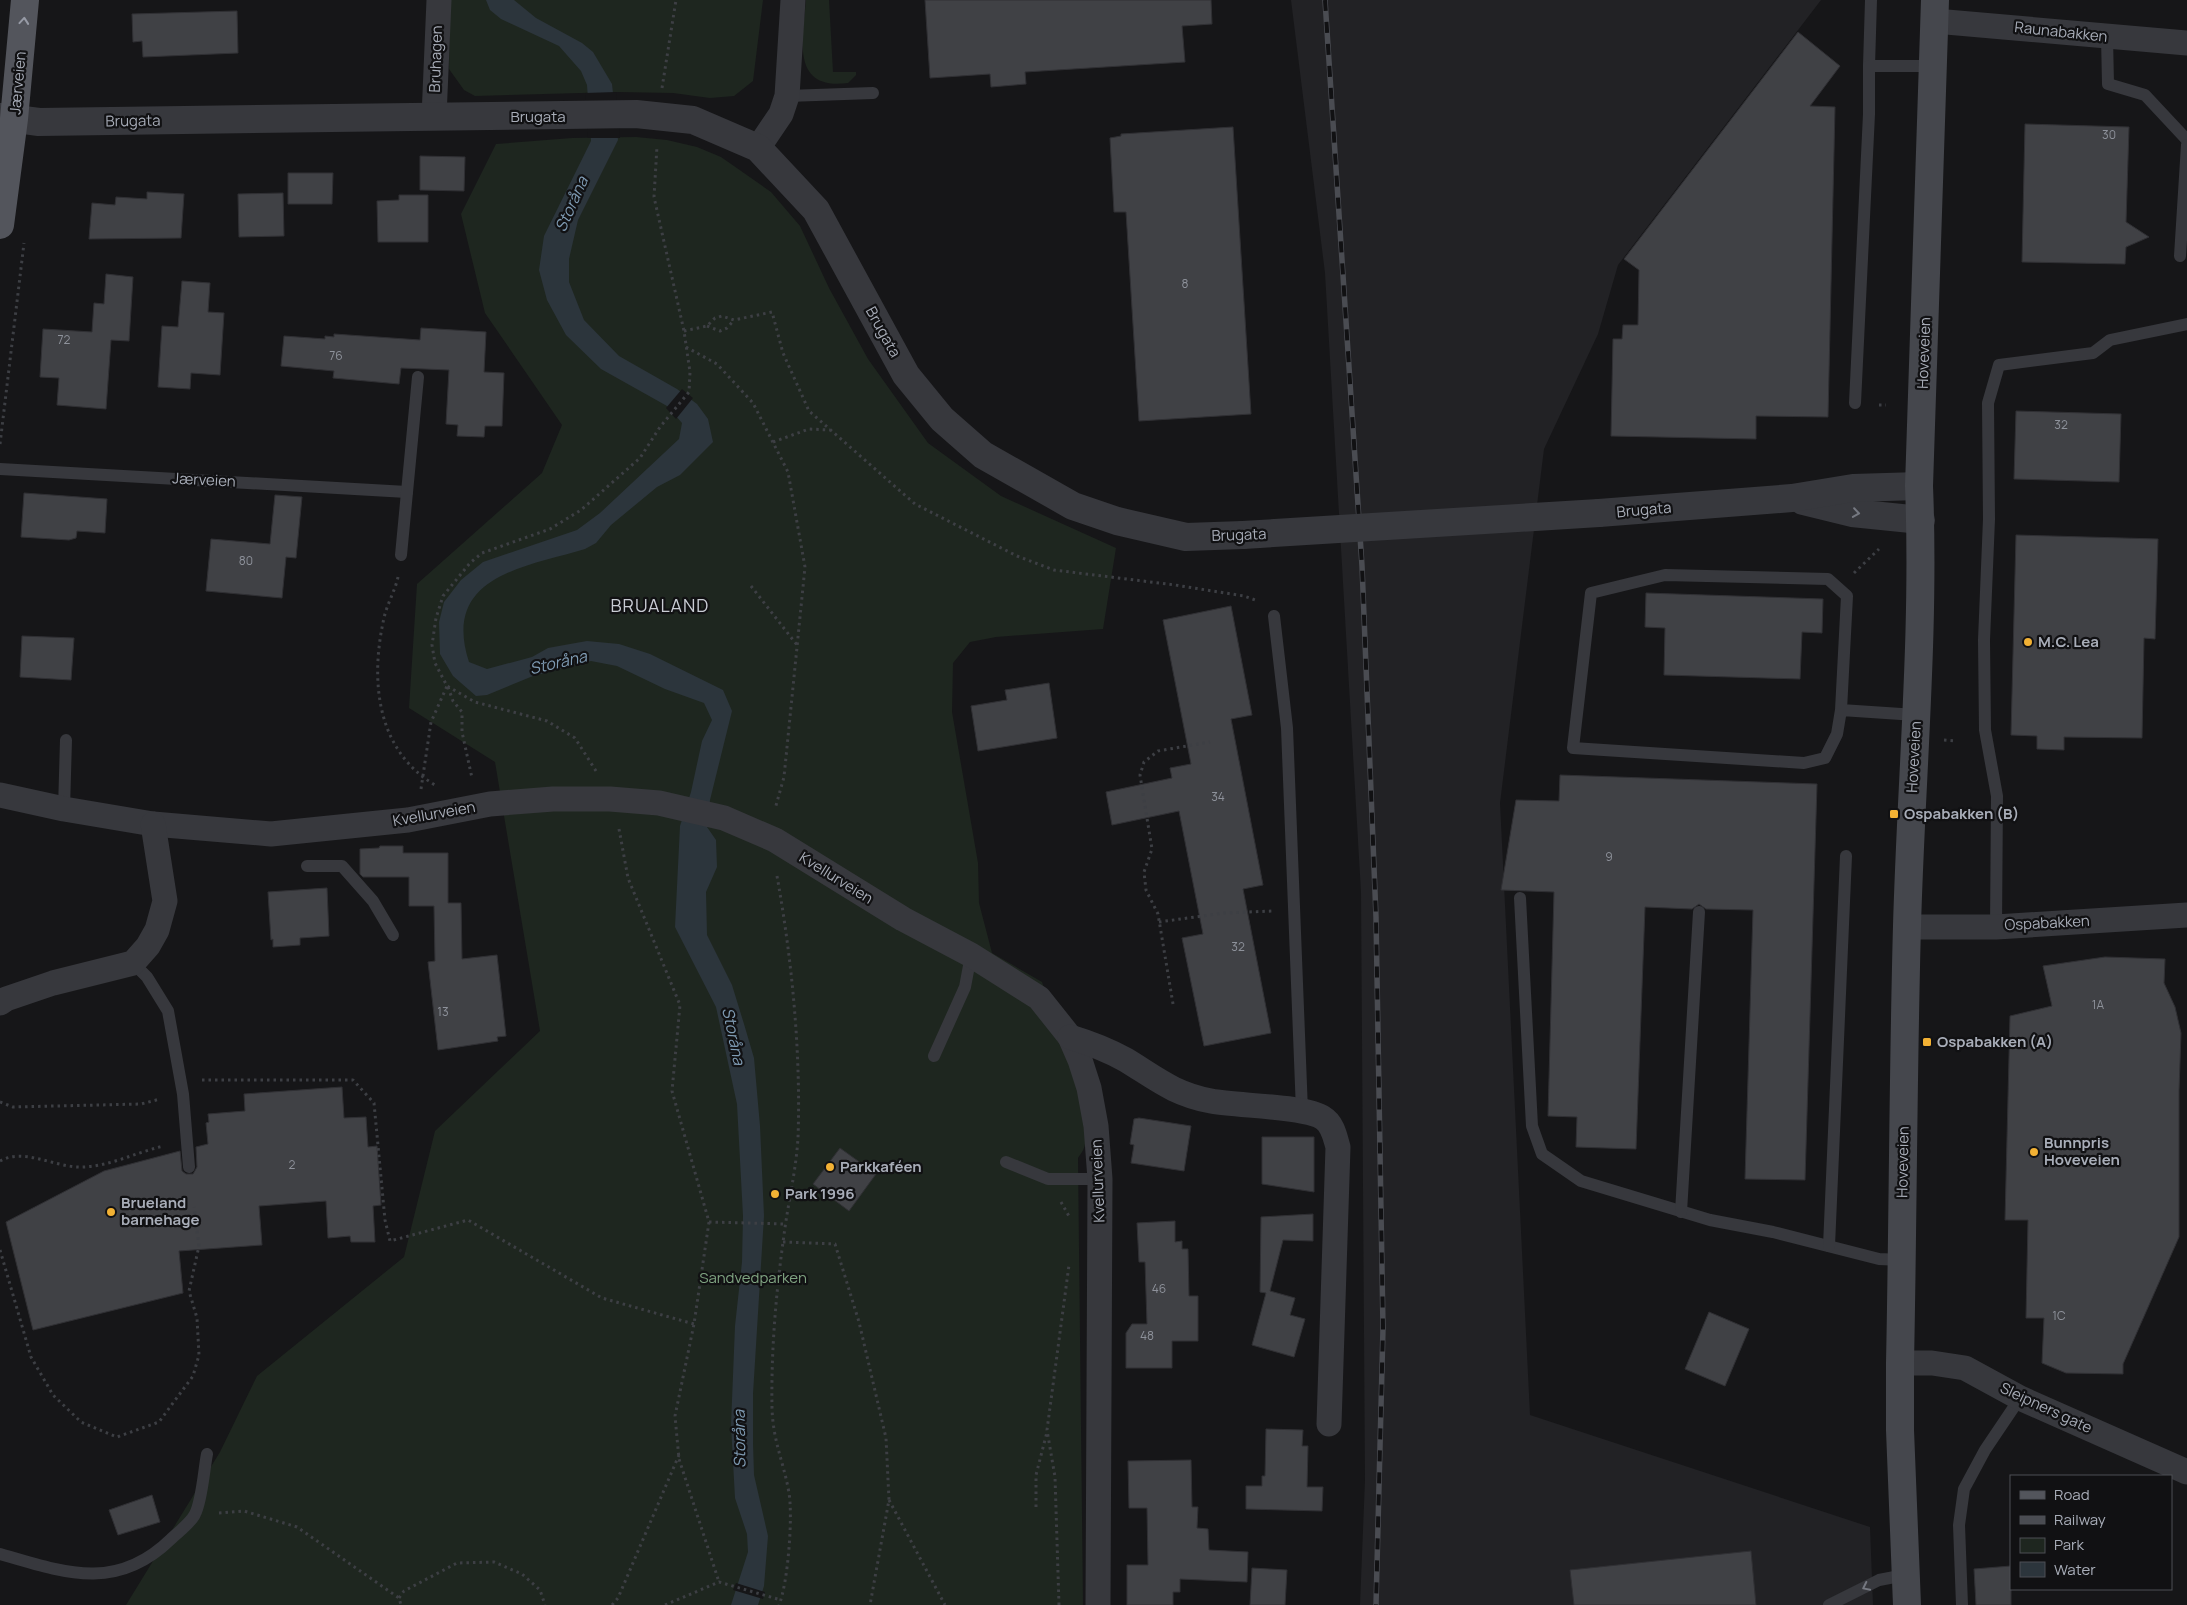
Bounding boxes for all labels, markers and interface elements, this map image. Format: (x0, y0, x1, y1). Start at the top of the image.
one-way arrow (18, 16, 29, 24)
street label: Raunabakken (2014, 16, 2109, 47)
street label: Bruhagen (424, 25, 447, 93)
street label: Jærveien (4, 50, 31, 116)
street label: Brugata (510, 106, 566, 127)
street label: Brugata (105, 110, 161, 131)
house number: 30 (2102, 126, 2116, 143)
water label: Storåna (549, 172, 593, 235)
house number: 8 (1182, 275, 1189, 292)
street label: Brugata (861, 303, 906, 361)
street label: Hoveveien (1912, 317, 1935, 389)
house number: 72 (58, 331, 71, 348)
house number: 76 (329, 347, 343, 364)
house number: 32 (2054, 416, 2068, 433)
street label: Jærveien (172, 467, 236, 492)
street label: Brugata (1616, 497, 1672, 522)
one-way arrow (1852, 507, 1860, 517)
street label: Brugata (1211, 523, 1267, 546)
house number: 80 (239, 552, 253, 569)
district label: BRUALAND (611, 593, 709, 617)
place label: M.C. Lea (2038, 631, 2099, 652)
marker: M.C. Lea (2022, 636, 2034, 648)
water label: Storåna (527, 644, 590, 679)
street label: Hoveveien (1901, 721, 1926, 793)
house number: 34 (1211, 788, 1225, 805)
street label: Kvellurveien (391, 796, 477, 831)
place label: Ospabakken (B) (1904, 803, 2019, 824)
marker: Ospabakken (B) (1888, 808, 1900, 820)
street label: Kvellurveien (795, 847, 877, 909)
house number: 9 (1605, 848, 1613, 865)
street label: Ospabakken (2004, 910, 2090, 935)
house number: 32 (1231, 938, 1245, 955)
house number: 1A (2092, 996, 2105, 1013)
house number: 13 (437, 1003, 449, 1020)
water label: Storåna (717, 1005, 751, 1068)
place label: Ospabakken (A) (1937, 1031, 2053, 1052)
marker: Ospabakken (A) (1921, 1036, 1933, 1048)
street label: Hoveveien (1891, 1126, 1914, 1198)
place label: Bunnpris Hoveveien (2044, 1132, 2120, 1170)
street label: Kvellurveien (1086, 1139, 1109, 1223)
marker: Bunnpris Hoveveien (2028, 1146, 2040, 1158)
house number: 2 (289, 1156, 296, 1173)
place label: Parkkaféen (840, 1156, 922, 1177)
marker: Parkkaféen (824, 1161, 836, 1173)
place label: Park 1996 (785, 1183, 855, 1204)
marker: Park 1996 (769, 1188, 781, 1200)
place label: Brueland barnehage (121, 1192, 199, 1230)
marker: Brueland barnehage (105, 1206, 117, 1218)
park label: Sandvedparken (699, 1267, 807, 1288)
house number: 46 (1152, 1280, 1166, 1297)
house number: 1C (2052, 1307, 2066, 1324)
house number: 48 (1140, 1327, 1154, 1344)
street label: Sleipners gate (1997, 1377, 2096, 1438)
water label: Storåna (727, 1409, 751, 1468)
legend (2010, 1475, 2172, 1590)
text: Road (2054, 1484, 2090, 1505)
text: Railway (2054, 1509, 2106, 1530)
text: Park (2054, 1534, 2084, 1555)
text: Water (2054, 1559, 2096, 1580)
one-way arrow (1862, 1581, 1871, 1591)

